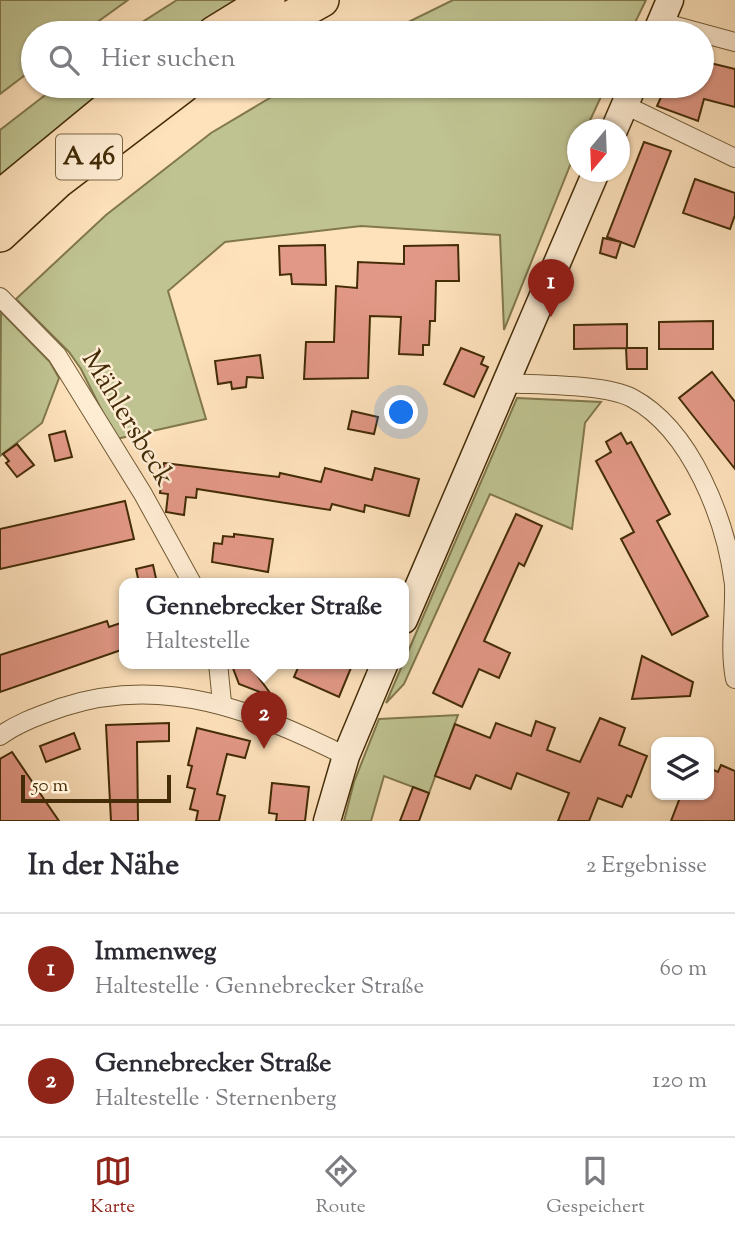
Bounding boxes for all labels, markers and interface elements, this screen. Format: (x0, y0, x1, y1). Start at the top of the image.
search box (21, 21, 714, 98)
icon: search (45, 41, 83, 79)
text: Hier suchen (101, 41, 236, 78)
north arrow (567, 119, 630, 182)
road number: A 46 (56, 134, 122, 180)
pin: 1 (528, 259, 574, 317)
street label: Mählersbeck (70, 343, 184, 495)
your location (384, 395, 418, 429)
popup (119, 578, 409, 669)
text: Gennebrecker Straße (146, 589, 382, 626)
text: Haltestelle (146, 626, 250, 659)
pin: 2 (241, 691, 287, 749)
map controls (651, 737, 714, 800)
button: layers (651, 737, 714, 800)
scale bar (21, 772, 172, 804)
text: 50 m (32, 773, 68, 800)
text: In der Nähe (28, 845, 179, 888)
text: 2 Ergebnisse (586, 850, 707, 883)
text: Immenweg (95, 934, 217, 971)
text: 1 (47, 953, 55, 986)
text: 60 m (659, 953, 707, 986)
text: Haltestelle · Gennebrecker Straße (95, 971, 424, 1004)
text: Gennebrecker Straße (95, 1046, 331, 1083)
text: 2 (46, 1065, 56, 1098)
text: 120 m (652, 1065, 707, 1098)
text: Haltestelle · Sternenberg (95, 1083, 337, 1116)
tab: Karte (90, 1152, 135, 1221)
tab: Route (316, 1152, 366, 1221)
tab: Gespeichert (546, 1152, 645, 1221)

